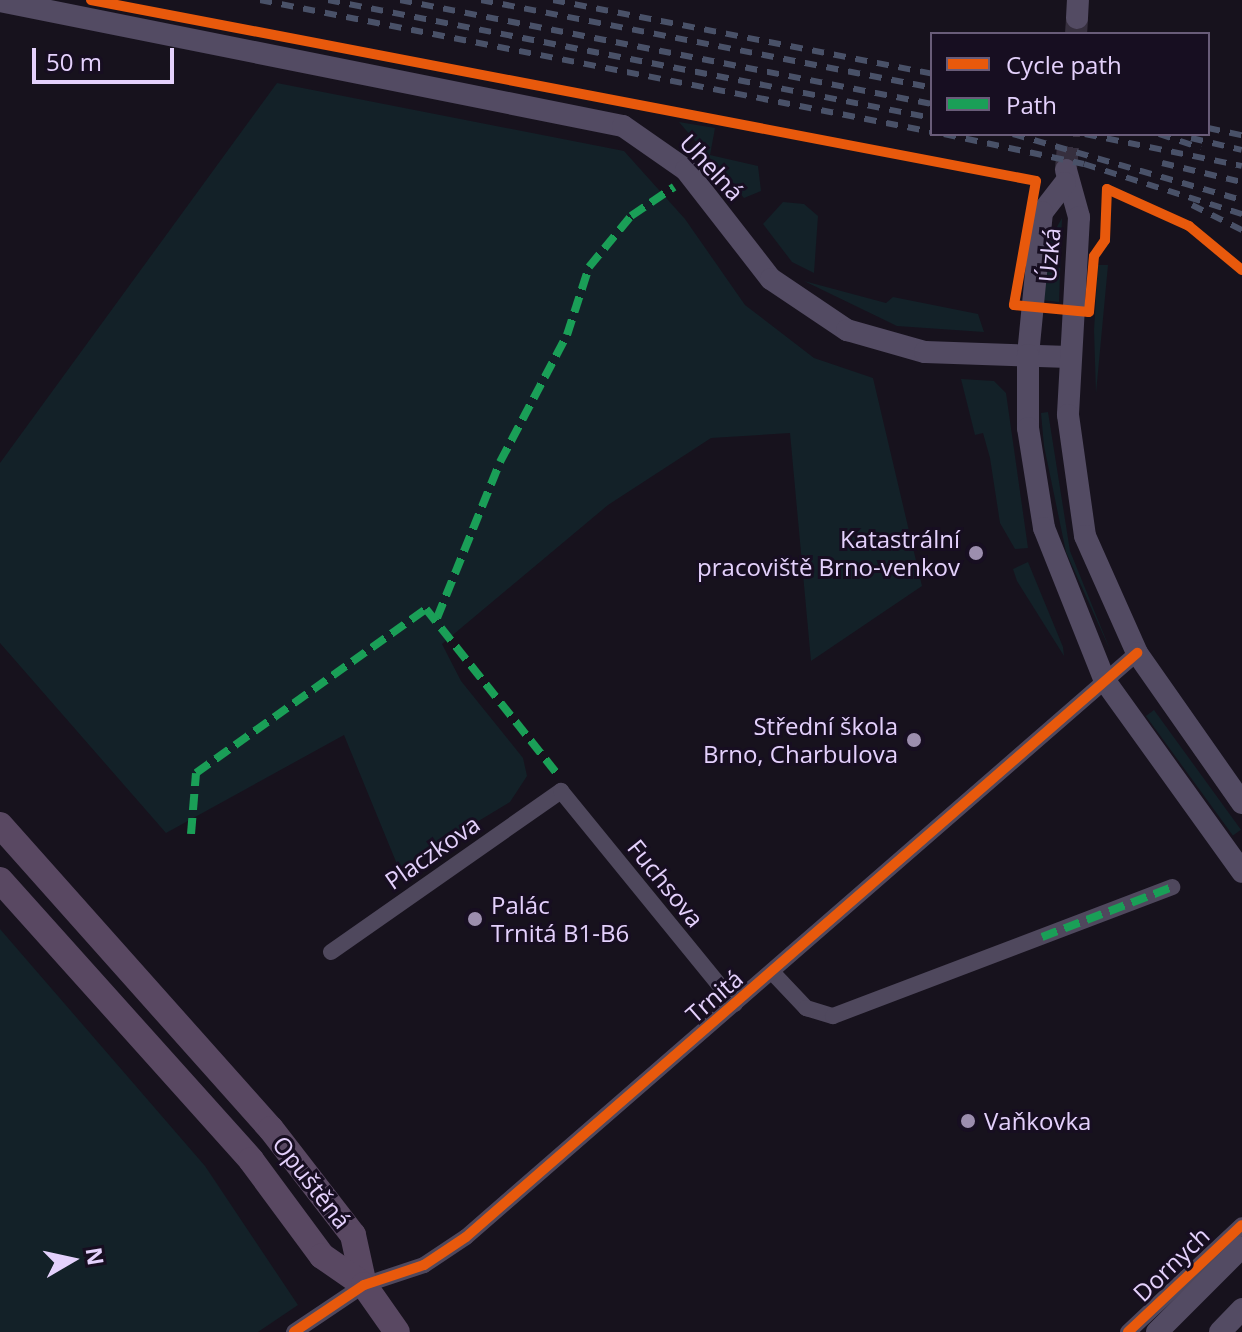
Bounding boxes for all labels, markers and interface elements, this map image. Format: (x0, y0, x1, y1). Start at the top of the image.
scale bar (36, 32, 178, 82)
legend (930, 32, 1210, 136)
text: 50 m (46, 45, 102, 78)
text: Cycle path (1006, 48, 1122, 81)
text: Path (1006, 88, 1057, 121)
street label: Uhelná (674, 128, 750, 206)
street label: Úzká (1032, 227, 1066, 283)
place label: Katastrální pracoviště Brno-venkov (697, 525, 960, 581)
marker: Katastrální pracoviště Brno-venkov (967, 544, 985, 562)
place label: Střední škola Brno, Charbulova (703, 712, 898, 768)
marker: Střední škola Brno, Charbulova (905, 731, 923, 749)
street label: Placzkova (379, 809, 485, 895)
street label: Fuchsova (622, 833, 710, 933)
place label: Palác Trnitá B1-B6 (491, 891, 629, 947)
marker: Palác Trnitá B1-B6 (466, 910, 484, 928)
street label: Trnitá (680, 964, 748, 1028)
place label: Vaňkovka (984, 1107, 1091, 1135)
marker: Vaňkovka (959, 1112, 977, 1130)
street label: Opuštěná (267, 1130, 357, 1234)
north arrow (32, 1220, 112, 1300)
street label: Dornych (1127, 1221, 1215, 1307)
text: N (79, 1245, 112, 1267)

